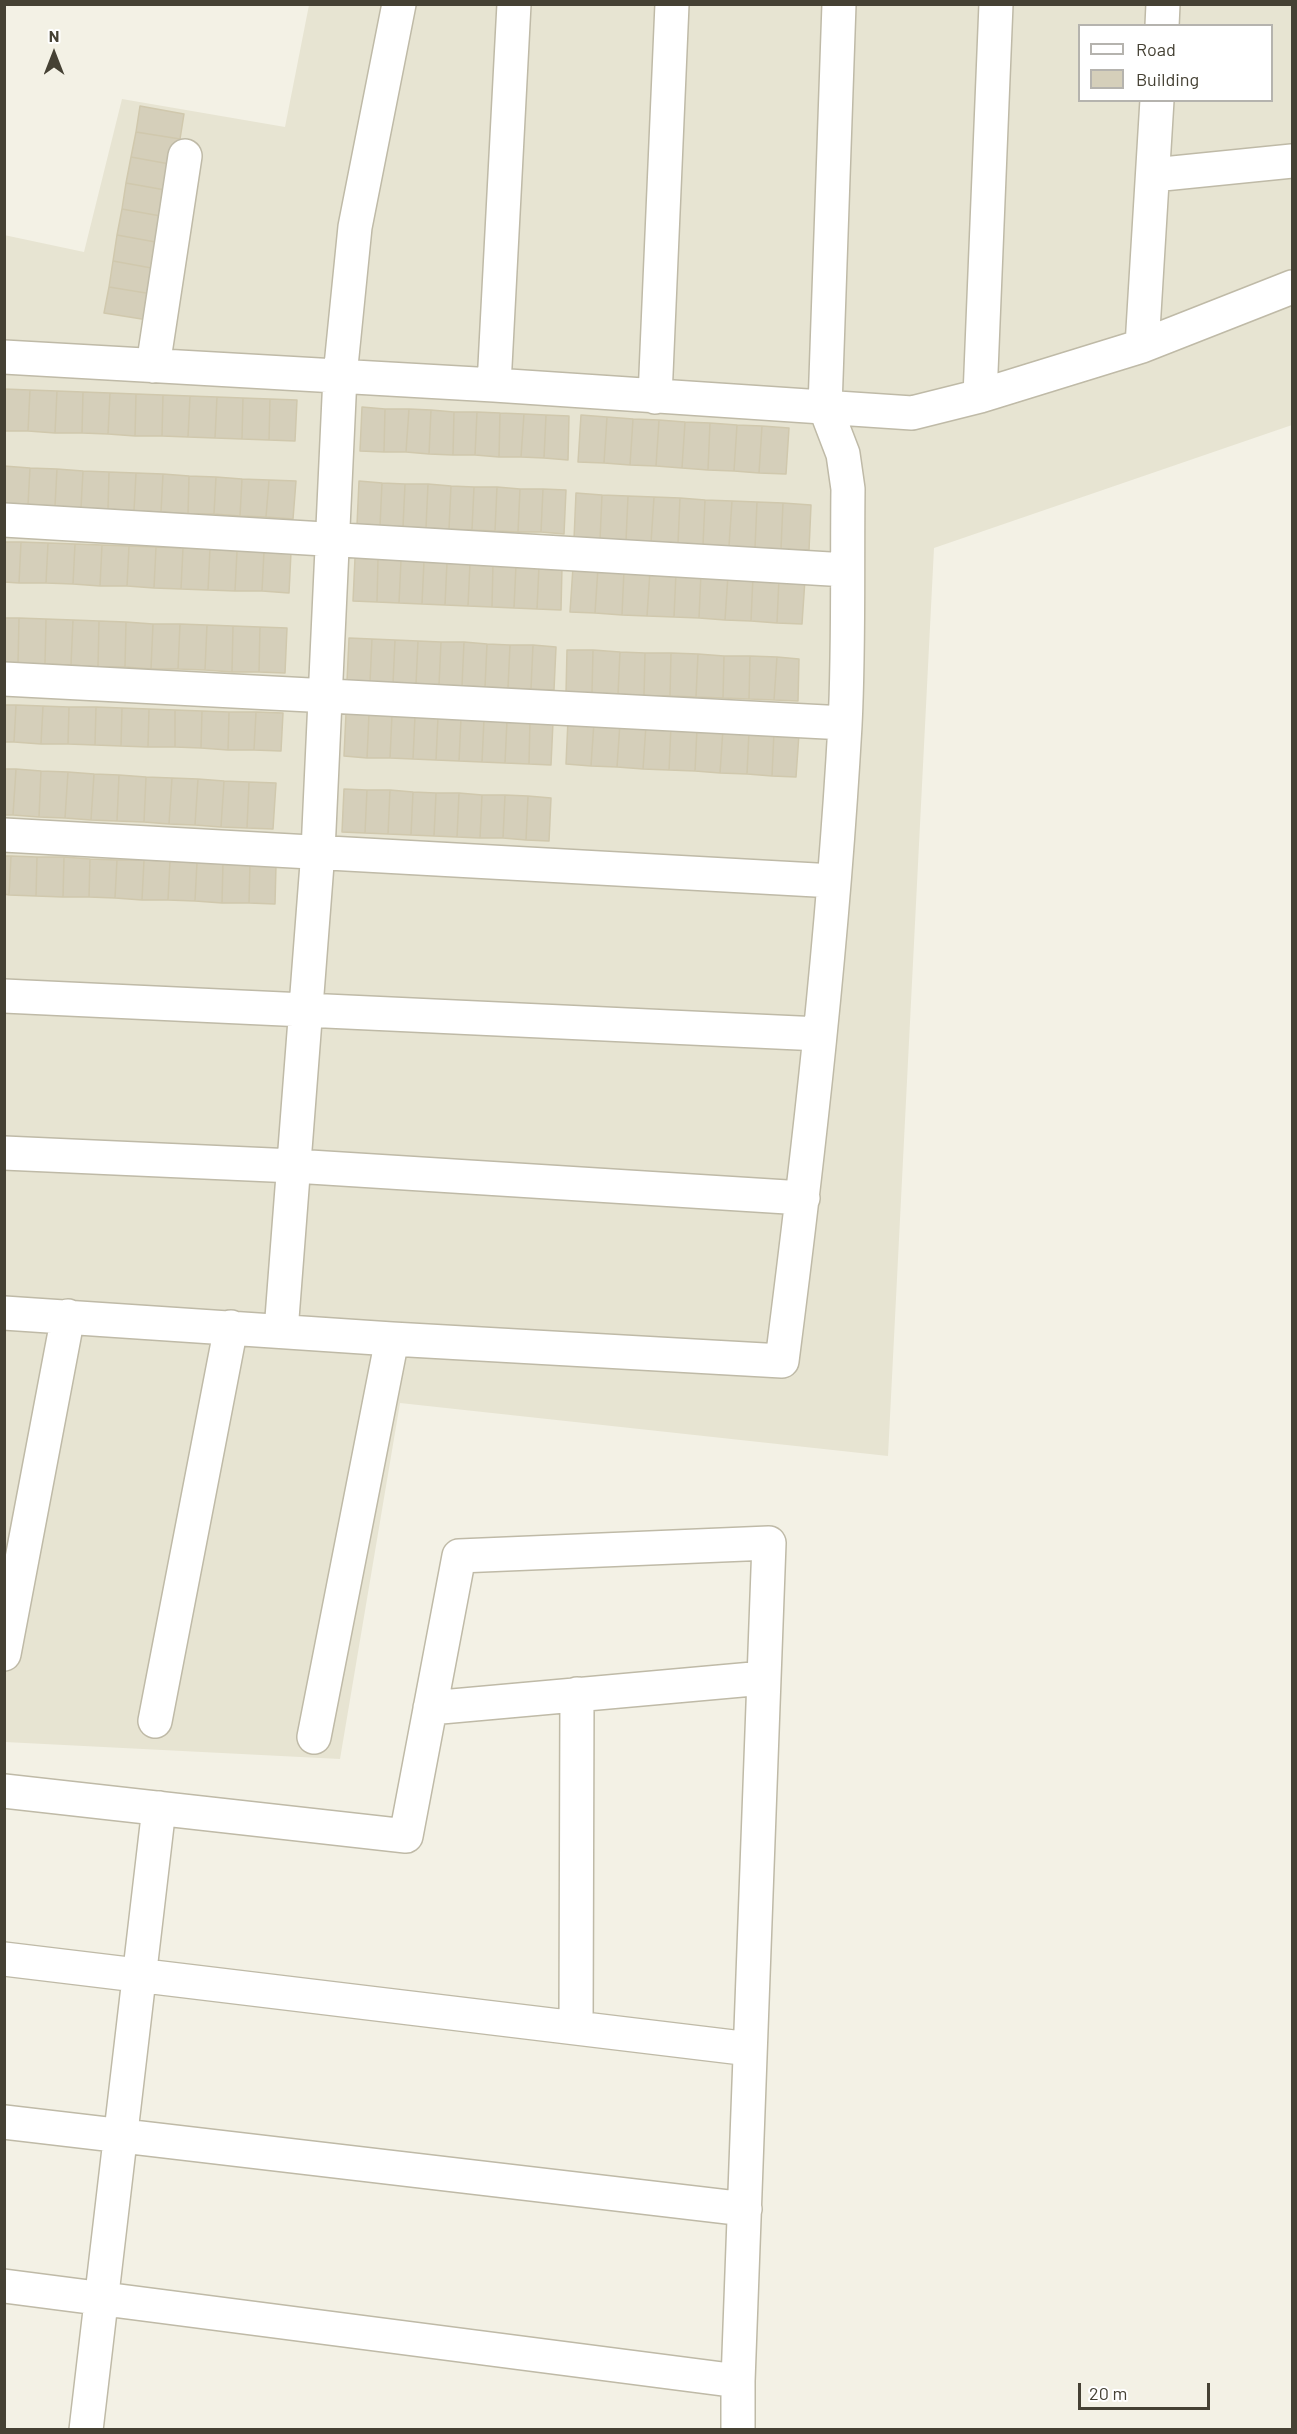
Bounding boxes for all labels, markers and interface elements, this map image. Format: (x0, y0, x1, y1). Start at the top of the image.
north arrow (24, 24, 84, 84)
legend (1078, 24, 1273, 102)
text: N (49, 26, 59, 45)
text: Road (1136, 38, 1176, 60)
text: Building (1136, 68, 1199, 90)
scale bar (1081, 2371, 1213, 2409)
text: 20 m (1089, 2382, 1127, 2404)

